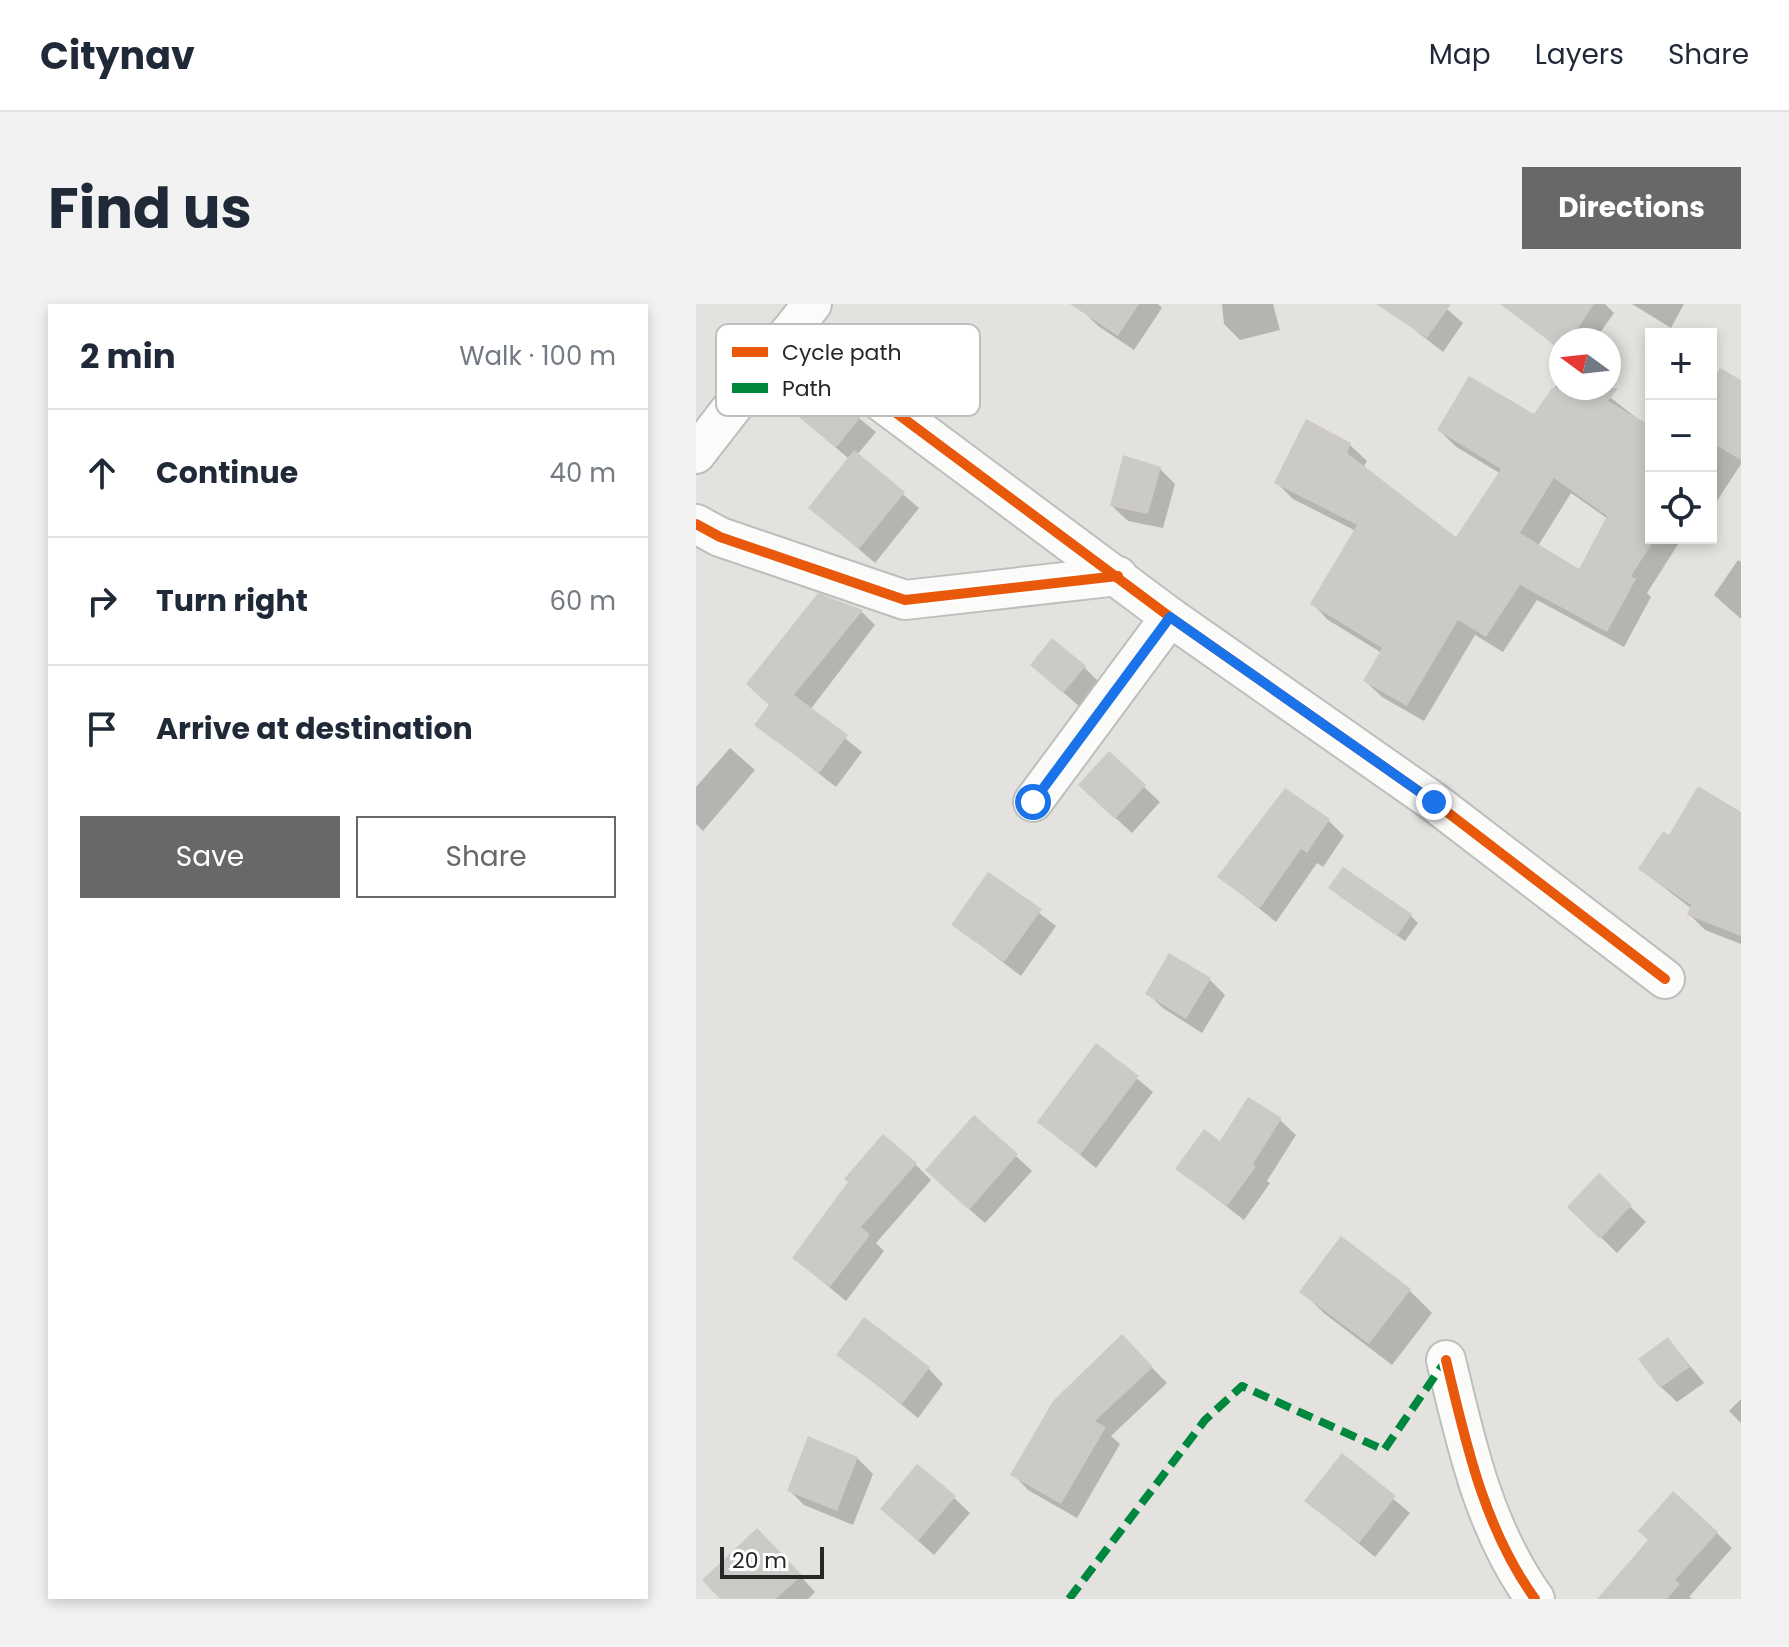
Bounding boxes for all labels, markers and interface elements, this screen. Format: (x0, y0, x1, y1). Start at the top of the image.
text: Citynav (40, 29, 195, 82)
text: Map (1429, 35, 1491, 74)
text: Layers (1535, 35, 1624, 74)
text: Share (1668, 35, 1749, 74)
button: Directions (1522, 167, 1741, 249)
text: Find us (48, 169, 252, 248)
legend (716, 324, 980, 416)
north arrow (1549, 328, 1621, 400)
map controls (1645, 328, 1717, 544)
button: + (1645, 328, 1717, 400)
text: 2 min (80, 332, 176, 380)
text: Cycle path (782, 337, 901, 368)
text: Walk · 100 m (459, 338, 616, 374)
text: Path (782, 373, 832, 404)
button: − (1645, 400, 1717, 472)
icon: ahead (80, 451, 124, 495)
text: Continue (156, 451, 298, 494)
text: 40 m (550, 455, 616, 491)
button: locate (1645, 472, 1717, 544)
icon: right (80, 579, 124, 623)
text: Turn right (156, 579, 308, 622)
text: 60 m (549, 583, 616, 619)
icon: arrive (80, 707, 124, 751)
text: Arrive at destination (156, 707, 473, 750)
route start (1015, 784, 1051, 820)
route end (1416, 784, 1452, 820)
button: Save (80, 816, 340, 898)
button: Share (356, 816, 616, 898)
scale bar (720, 1543, 824, 1579)
text: 20 m (732, 1545, 787, 1576)

